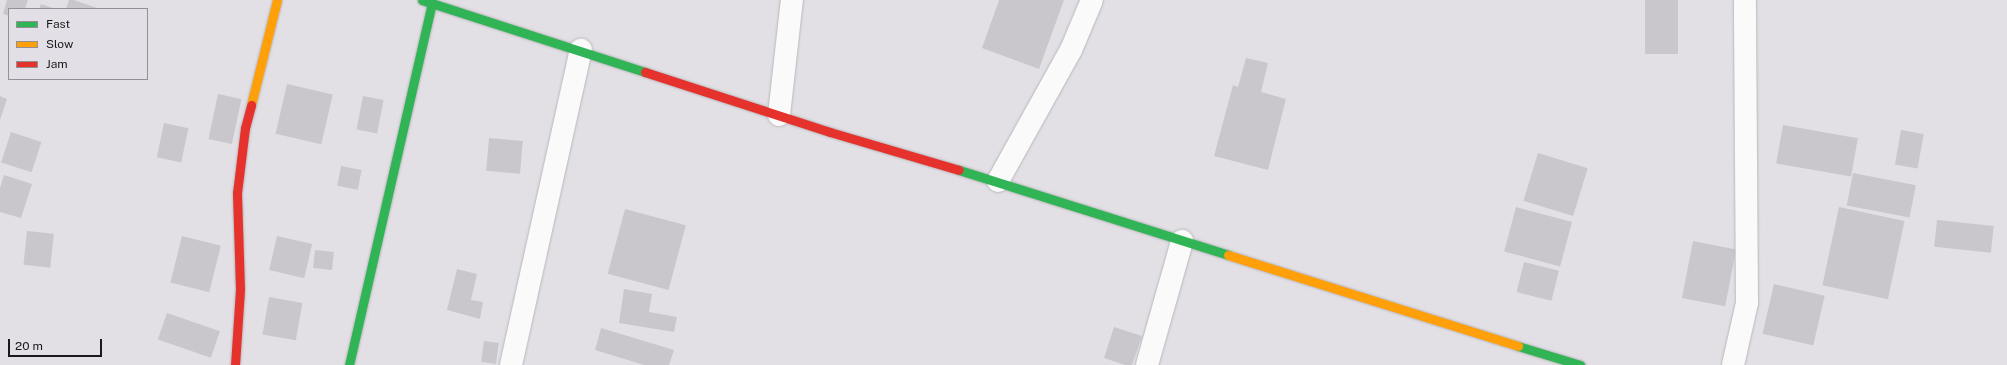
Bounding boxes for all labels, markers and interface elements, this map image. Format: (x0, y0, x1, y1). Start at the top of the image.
legend (8, 8, 148, 80)
text: Fast (46, 17, 70, 31)
text: Slow (46, 37, 73, 51)
text: Jam (46, 57, 68, 71)
scale bar (10, 331, 104, 357)
text: 20 m (15, 339, 43, 353)

